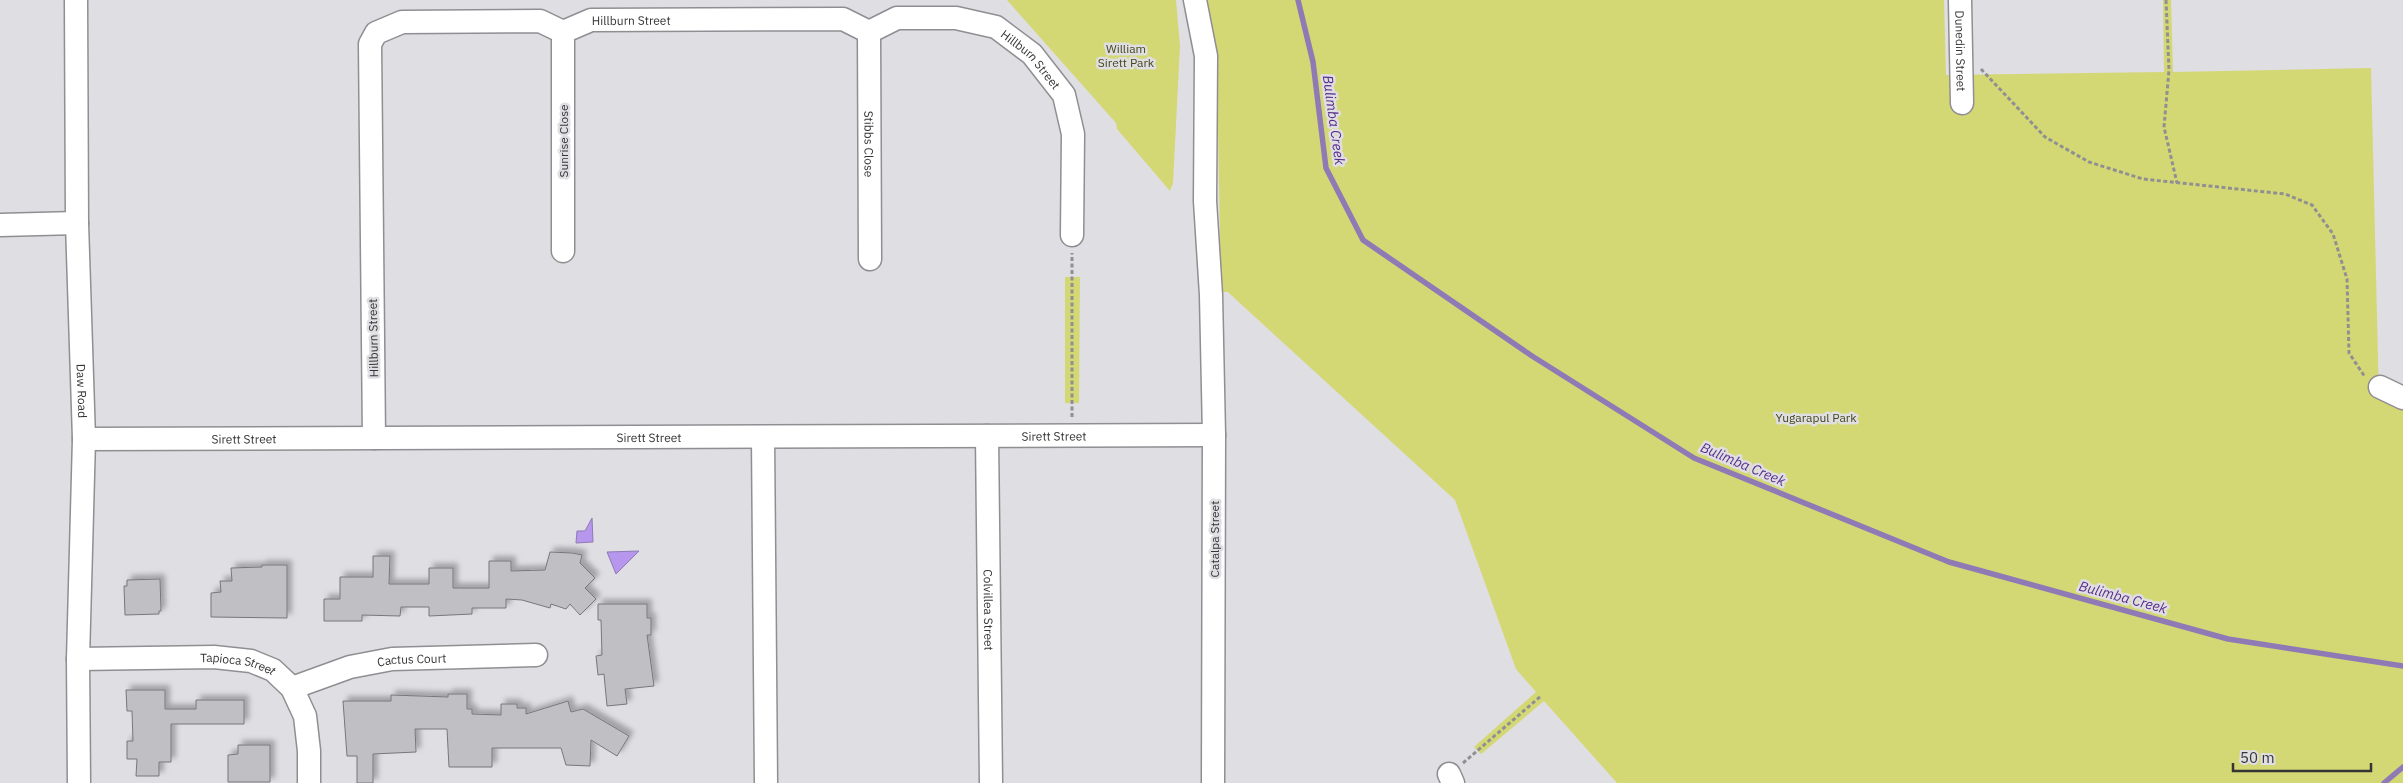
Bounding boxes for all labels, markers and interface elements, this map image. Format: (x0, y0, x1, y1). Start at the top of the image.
street label: Dunedin Street (1953, 10, 1969, 92)
street label: Hillburn Street (592, 12, 671, 27)
street label: Hillburn Street (998, 26, 1064, 92)
park label: William Sirett Park (1098, 41, 1155, 70)
water label: Bulimba Creek (1319, 74, 1349, 167)
street label: Sunrise Close (556, 104, 571, 178)
street label: Stibbs Close (862, 111, 877, 178)
street label: Hillburn Street (365, 299, 381, 377)
street label: Daw Road (74, 364, 91, 418)
park label: Yugarapul Park (1775, 410, 1857, 425)
street label: Sirett Street (1021, 428, 1087, 443)
street label: Sirett Street (616, 429, 682, 445)
street label: Sirett Street (211, 431, 277, 446)
water label: Bulimba Creek (1698, 438, 1789, 490)
street label: Catalpa Street (1207, 501, 1222, 577)
street label: Colvillea Street (981, 569, 997, 651)
water label: Bulimba Creek (2077, 577, 2170, 618)
street label: Tapioca Street (200, 649, 280, 677)
street label: Cactus Court (376, 650, 446, 669)
scale bar (2233, 740, 2370, 772)
text: 50 m (2240, 748, 2275, 767)

